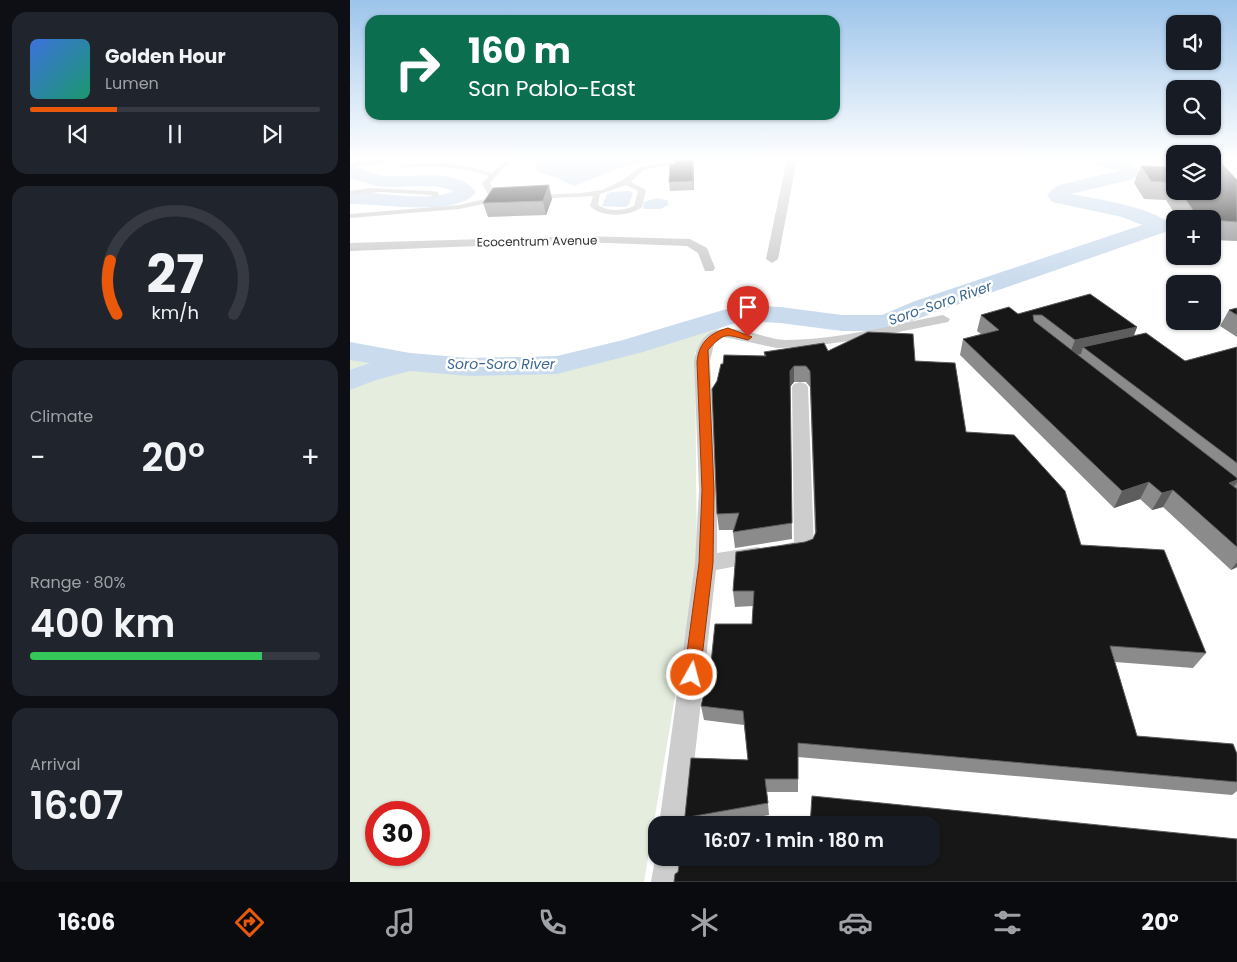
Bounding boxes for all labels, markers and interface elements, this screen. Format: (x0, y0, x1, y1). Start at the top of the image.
map controls (1166, 15, 1221, 330)
button: sound (1166, 15, 1221, 70)
text: 160 m (468, 26, 571, 75)
icon: right (385, 35, 450, 100)
text: Golden Hour (105, 43, 226, 70)
text: Lumen (105, 72, 159, 95)
text: San Pablo-East (468, 73, 636, 104)
button: search (1166, 80, 1221, 135)
icon: previous (64, 120, 92, 148)
icon: pause (161, 120, 189, 148)
icon: next (258, 120, 286, 148)
button: layers (1166, 145, 1221, 200)
button: + (1166, 210, 1221, 265)
street label: Ecocentrum Avenue (477, 231, 597, 251)
text: 27 (146, 238, 204, 311)
button: − (1166, 275, 1221, 330)
water label: Soro-Soro River (886, 276, 995, 330)
pin (727, 286, 769, 337)
icon: arrive (734, 293, 762, 321)
text: km/h (151, 300, 199, 325)
water label: Soro-Soro River (447, 354, 556, 374)
text: Climate (30, 405, 93, 428)
text: 20° (142, 431, 205, 484)
text: − (30, 438, 45, 477)
text: + (301, 438, 320, 477)
text: Range · 80% (30, 571, 126, 594)
text: 400 km (30, 597, 175, 650)
position arrow (665, 648, 717, 700)
text: Arrival (30, 753, 80, 776)
text: 16:07 (30, 779, 123, 832)
speed limit sign: 30 (365, 801, 430, 866)
text: 16:07 · 1 min · 180 m (704, 827, 884, 854)
icon: directions (232, 905, 267, 940)
icon: music (383, 905, 418, 940)
icon: phone (535, 905, 570, 940)
icon: climate (687, 905, 722, 940)
icon: car (838, 905, 873, 940)
icon: filters (990, 905, 1025, 940)
text: 16:06 (58, 907, 115, 938)
text: 20° (1142, 907, 1179, 938)

